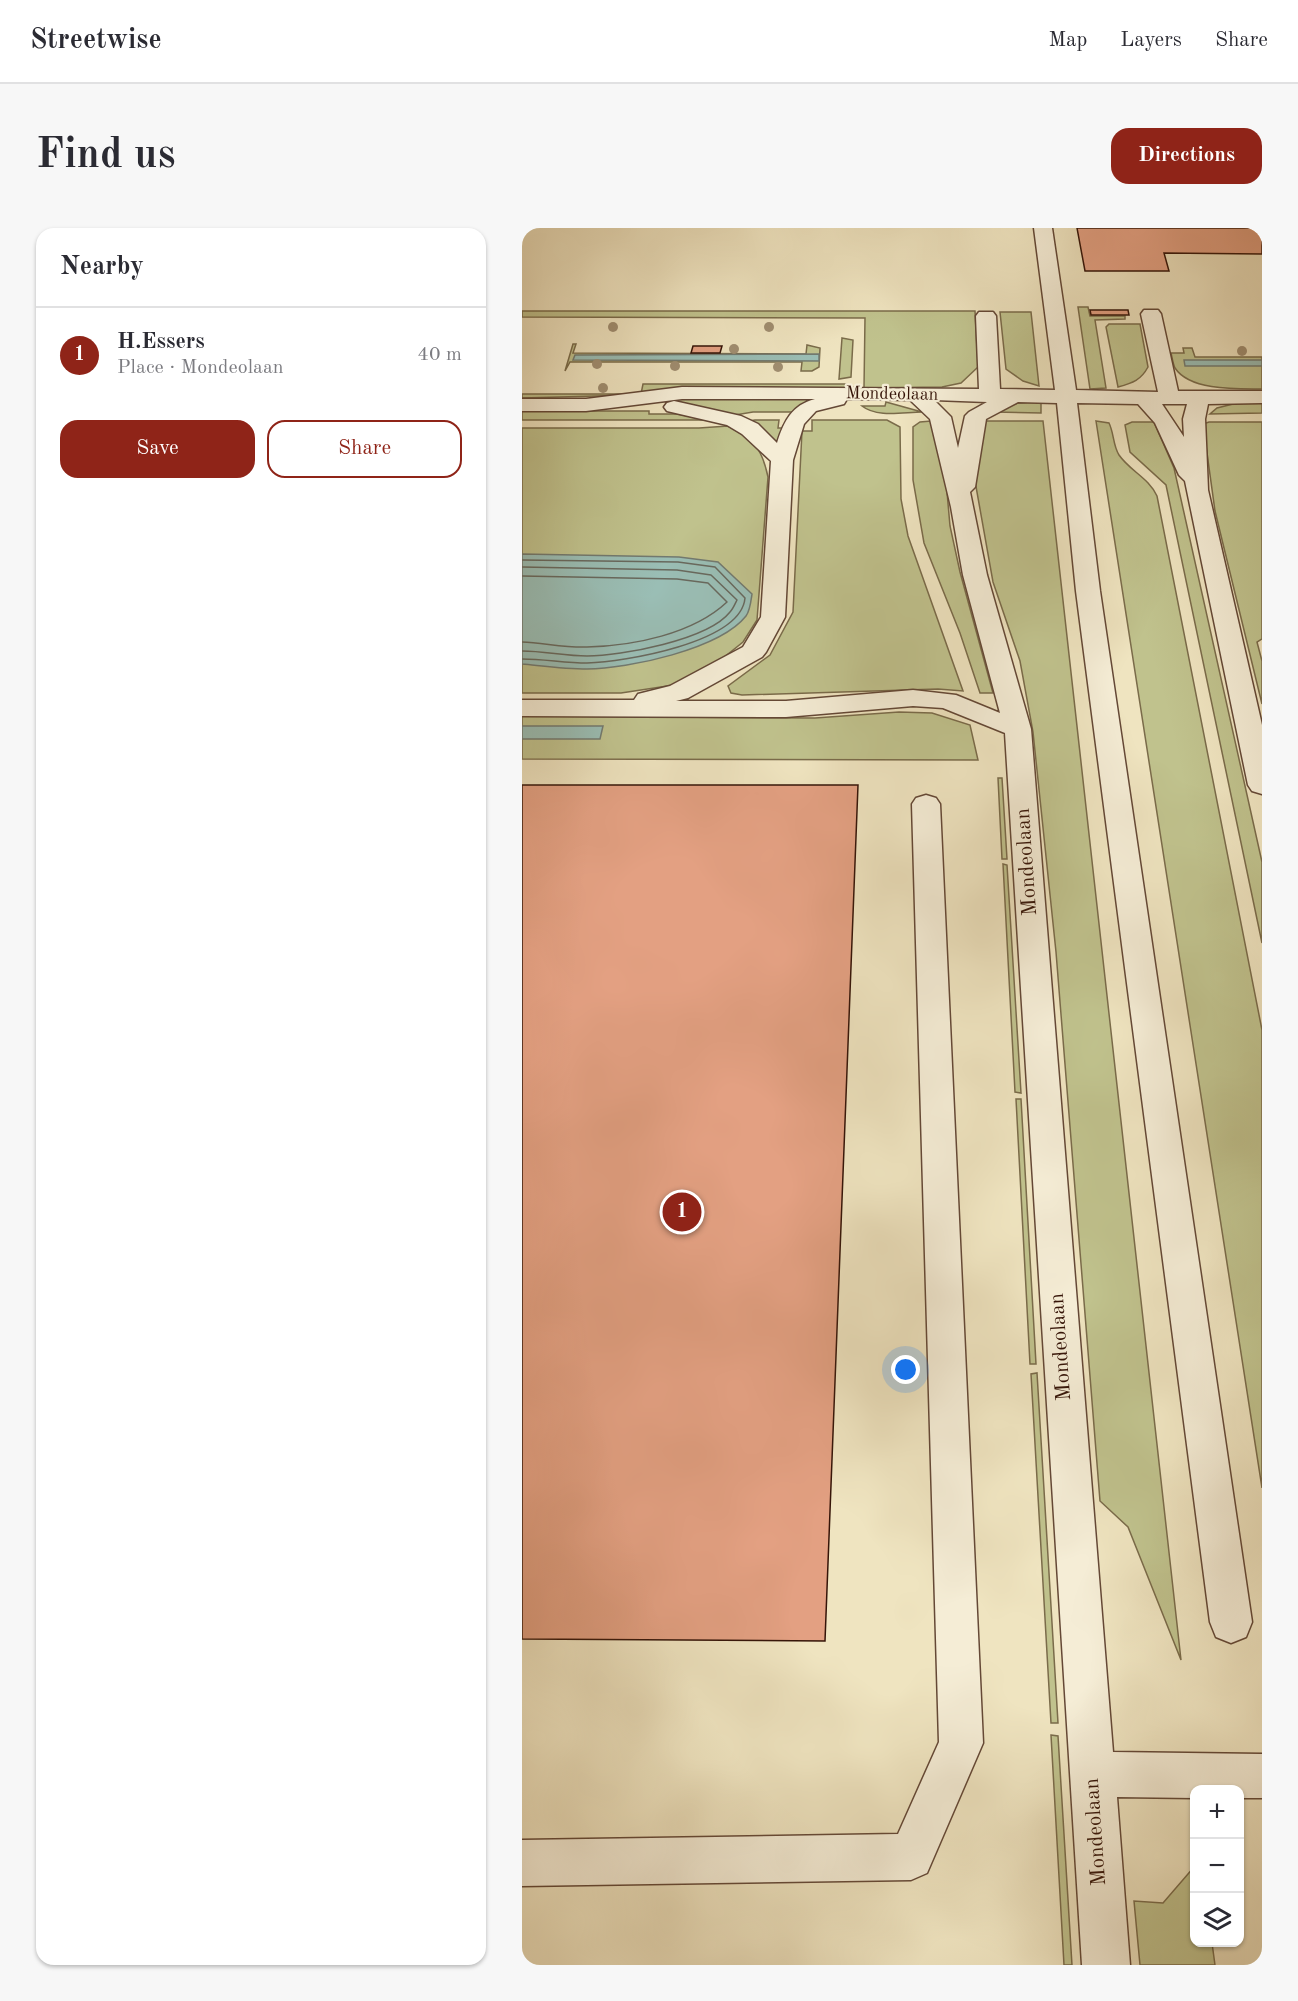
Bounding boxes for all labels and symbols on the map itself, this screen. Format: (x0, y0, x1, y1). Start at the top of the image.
street label: Mondeolaan (845, 384, 939, 404)
street label: Mondeolaan (1013, 807, 1041, 917)
pin: 1 (662, 1190, 702, 1234)
street label: Mondeolaan (1047, 1292, 1075, 1402)
your location (891, 1355, 920, 1384)
street label: Mondeolaan (1082, 1777, 1110, 1887)

